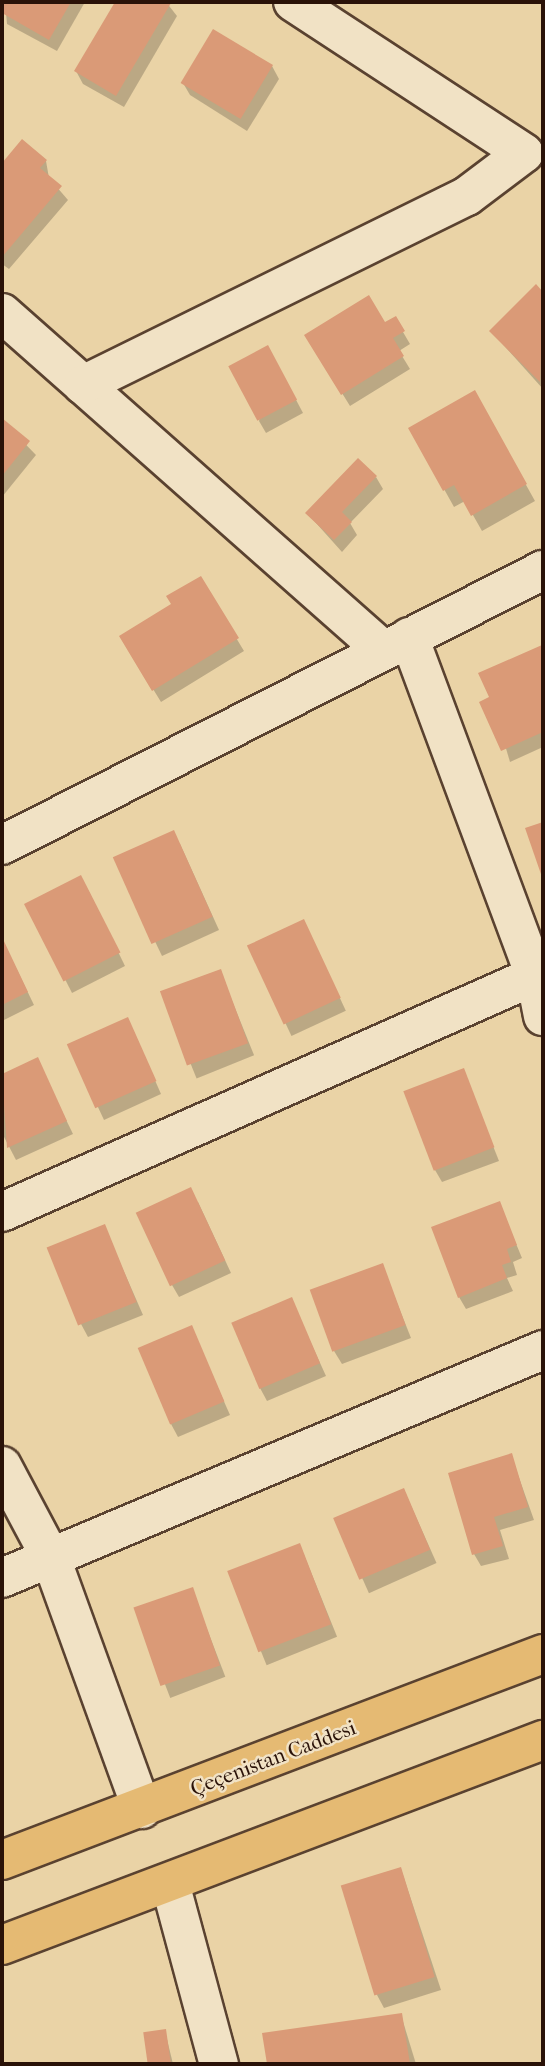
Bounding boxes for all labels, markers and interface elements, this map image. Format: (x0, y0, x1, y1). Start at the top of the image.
street label: Çeçenistan Caddesi (187, 1715, 359, 1801)

